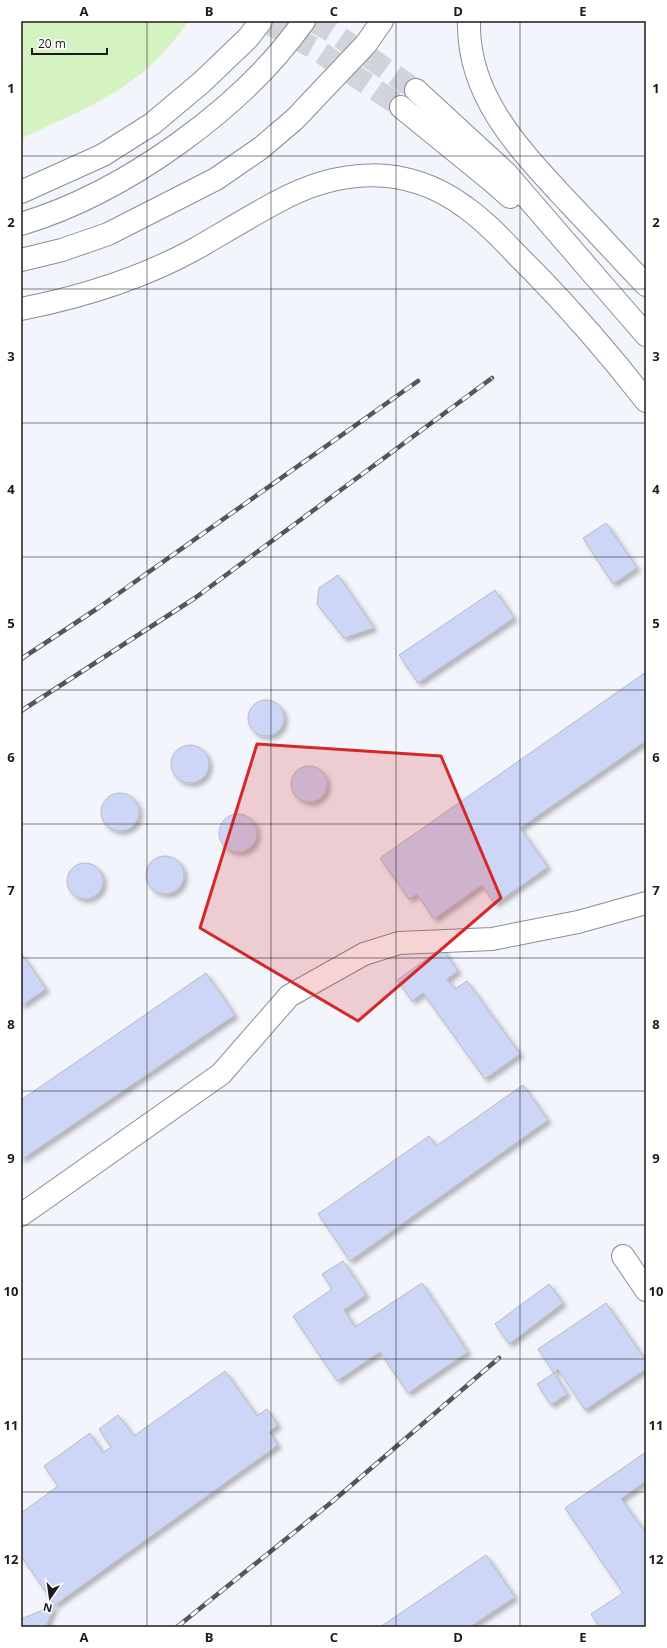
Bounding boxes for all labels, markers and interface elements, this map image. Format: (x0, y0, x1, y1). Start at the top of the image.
text: A (80, 2, 89, 20)
text: B (205, 2, 214, 20)
text: C (330, 2, 338, 20)
text: D (453, 2, 463, 20)
text: E (579, 2, 587, 20)
scale bar (32, 30, 107, 56)
text: 20 m (38, 35, 66, 52)
text: 1 (7, 79, 15, 97)
text: 1 (652, 79, 660, 97)
text: 2 (7, 213, 15, 231)
text: 2 (652, 213, 660, 231)
text: 3 (7, 347, 15, 365)
text: 3 (652, 347, 660, 365)
text: 4 (7, 480, 15, 498)
text: 4 (652, 480, 660, 498)
text: 5 (7, 614, 15, 632)
text: 5 (652, 614, 660, 632)
text: 6 (7, 748, 15, 766)
text: 6 (652, 748, 660, 766)
text: 7 (7, 881, 15, 899)
text: 7 (652, 881, 660, 899)
text: 8 (7, 1015, 15, 1033)
text: 8 (652, 1015, 660, 1033)
text: 9 (7, 1149, 15, 1167)
text: 9 (652, 1149, 660, 1167)
text: 10 (4, 1282, 18, 1300)
text: 10 (649, 1282, 663, 1300)
text: 11 (4, 1416, 18, 1434)
text: 11 (649, 1416, 663, 1434)
text: 12 (4, 1550, 19, 1568)
text: 12 (649, 1550, 664, 1568)
north arrow (30, 1578, 70, 1618)
text: N (42, 1600, 54, 1617)
text: A (80, 1628, 89, 1646)
text: B (205, 1628, 214, 1646)
text: C (330, 1628, 338, 1646)
text: D (453, 1628, 463, 1646)
text: E (579, 1628, 587, 1646)

